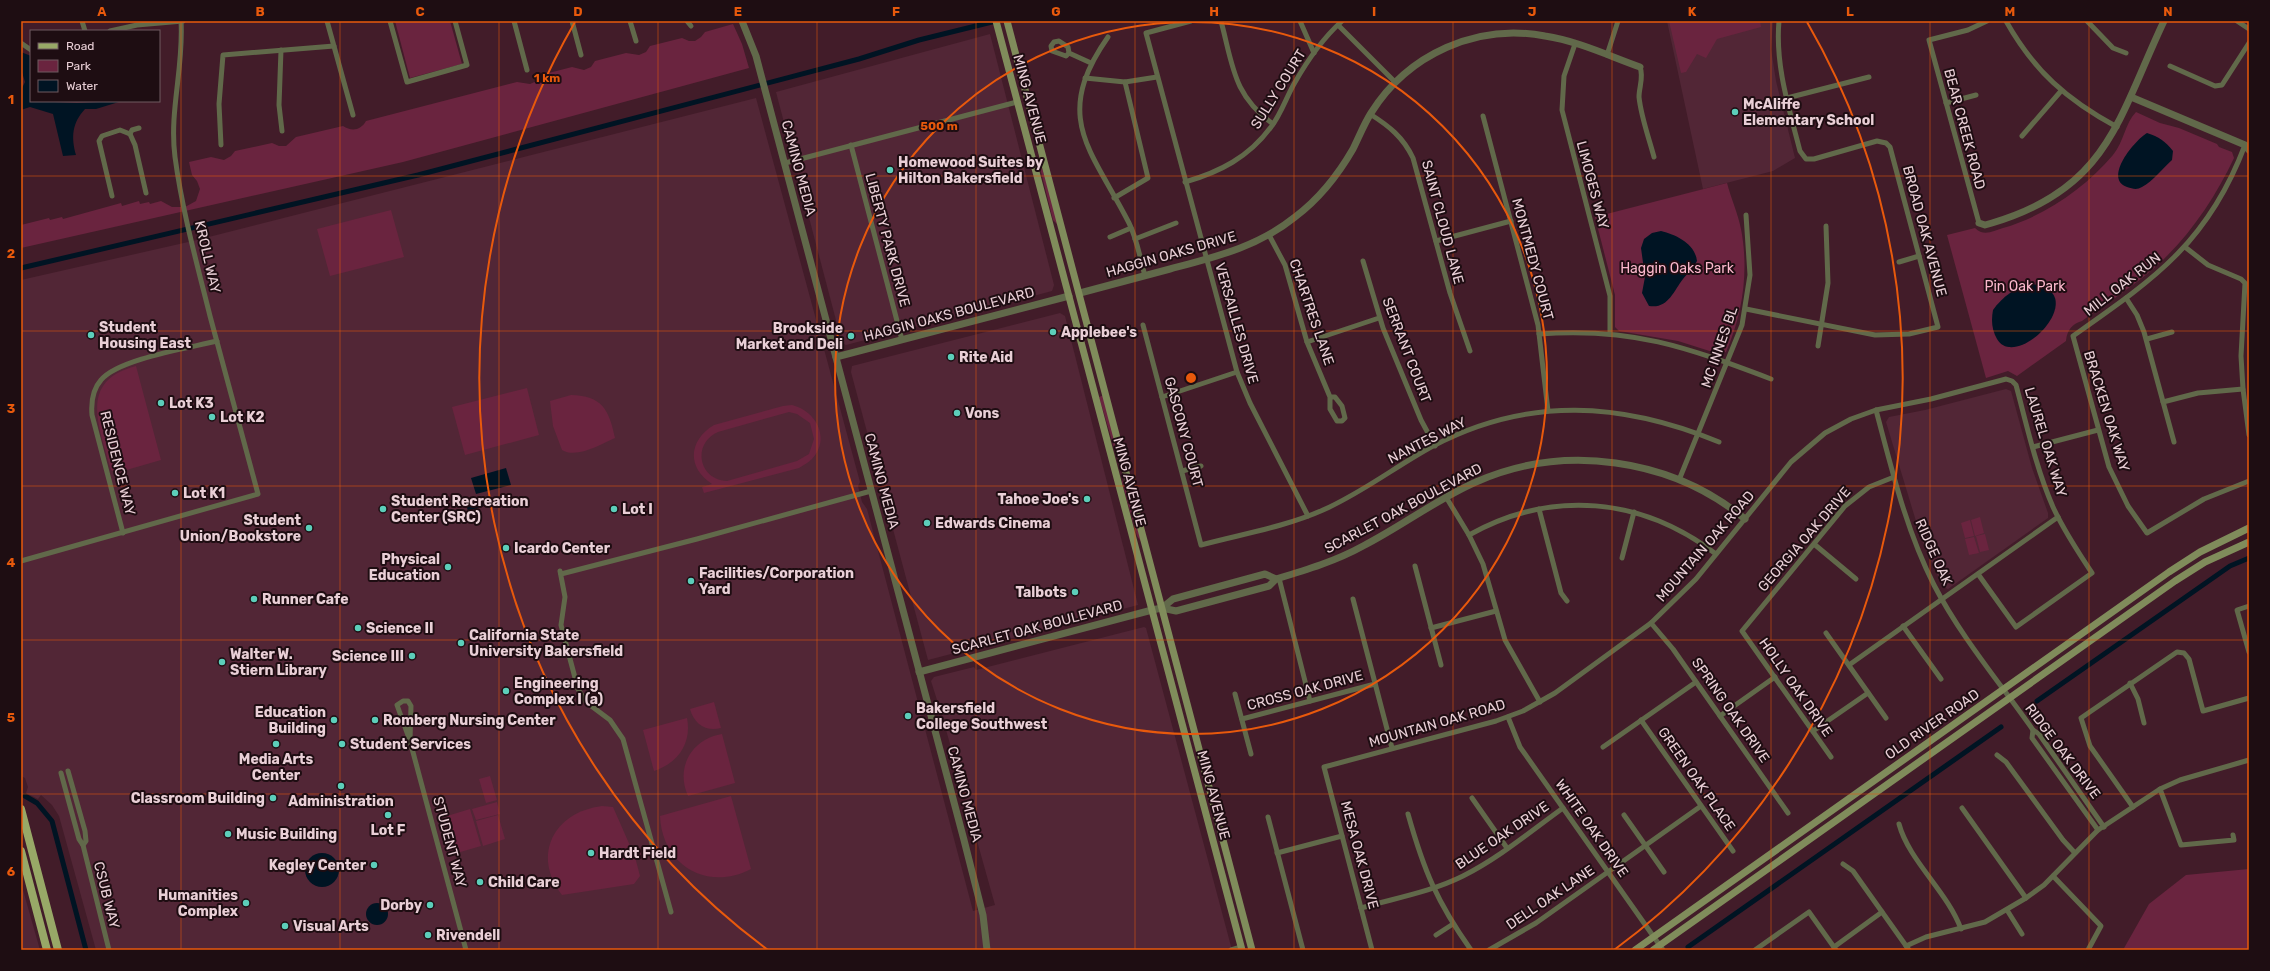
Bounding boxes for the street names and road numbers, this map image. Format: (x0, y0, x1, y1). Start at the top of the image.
street label: SULLY COURT (1247, 46, 1310, 132)
street label: MING AVENUE (1009, 53, 1050, 146)
street label: BEAR CREEK ROAD (1940, 67, 1989, 191)
street label: CAMINO MEDIA (778, 118, 820, 219)
street label: LIMOGES WAY (1573, 139, 1612, 231)
street label: SAINT CLOUD LANE (1418, 158, 1467, 286)
street label: BROAD OAK AVENUE (1899, 164, 1950, 298)
street label: LIBERTY PARK DRIVE (861, 171, 914, 309)
street label: MONTMEDY COURT (1508, 196, 1557, 322)
street label: KROLL WAY (191, 219, 224, 295)
street label: HAGGIN OAKS DRIVE (1104, 228, 1238, 281)
street label: MILL OAK RUN (2080, 249, 2164, 320)
street label: CHARTRES LANE (1285, 257, 1338, 367)
street label: VERSAILLES DRIVE (1211, 261, 1262, 386)
street label: HAGGIN OAKS BOULEVARD (862, 284, 1036, 345)
street label: SERRANT COURT (1379, 295, 1434, 405)
street label: MC INNES BL (1698, 304, 1741, 390)
street label: BRACKEN OAK WAY (2080, 349, 2133, 474)
street label: GASCONY COURT (1161, 375, 1206, 489)
street label: LAUREL OAK WAY (2021, 385, 2070, 499)
street label: RESIDENCE WAY (96, 409, 139, 517)
street label: NANTES WAY (1385, 413, 1469, 467)
street label: CAMINO MEDIA (861, 431, 903, 532)
street label: MING AVENUE (1109, 436, 1150, 529)
street label: SCARLET OAK BOULEVARD (1322, 460, 1485, 557)
street label: GEORGIA OAK DRIVE (1754, 484, 1854, 595)
street label: MOUNTAIN OAK ROAD (1653, 487, 1758, 605)
street label: RIDGE OAK (1911, 516, 1956, 589)
street label: SCARLET OAK BOULEVARD (950, 596, 1124, 658)
street label: HOLLY OAK DRIVE (1755, 635, 1836, 740)
street label: SPRING OAK DRIVE (1688, 655, 1773, 766)
street label: CROSS OAK DRIVE (1245, 667, 1365, 714)
street label: OLD RIVER ROAD (1882, 686, 1983, 763)
street label: MOUNTAIN OAK ROAD (1367, 696, 1507, 751)
street label: RIDGE OAK DRIVE (2021, 700, 2104, 802)
street label: GREEN OAK PLACE (1654, 724, 1739, 835)
street label: CAMINO MEDIA (944, 744, 986, 845)
street label: MING AVENUE (1193, 749, 1234, 842)
street label: WHITE OAK DRIVE (1551, 776, 1632, 881)
street label: STUDENT WAY (429, 795, 470, 890)
street label: BLUE OAK DRIVE (1452, 798, 1552, 873)
street label: MESA OAK DRIVE (1337, 799, 1382, 911)
street label: CSUB WAY (90, 860, 123, 931)
street label: DELL OAK LANE (1503, 862, 1598, 933)

